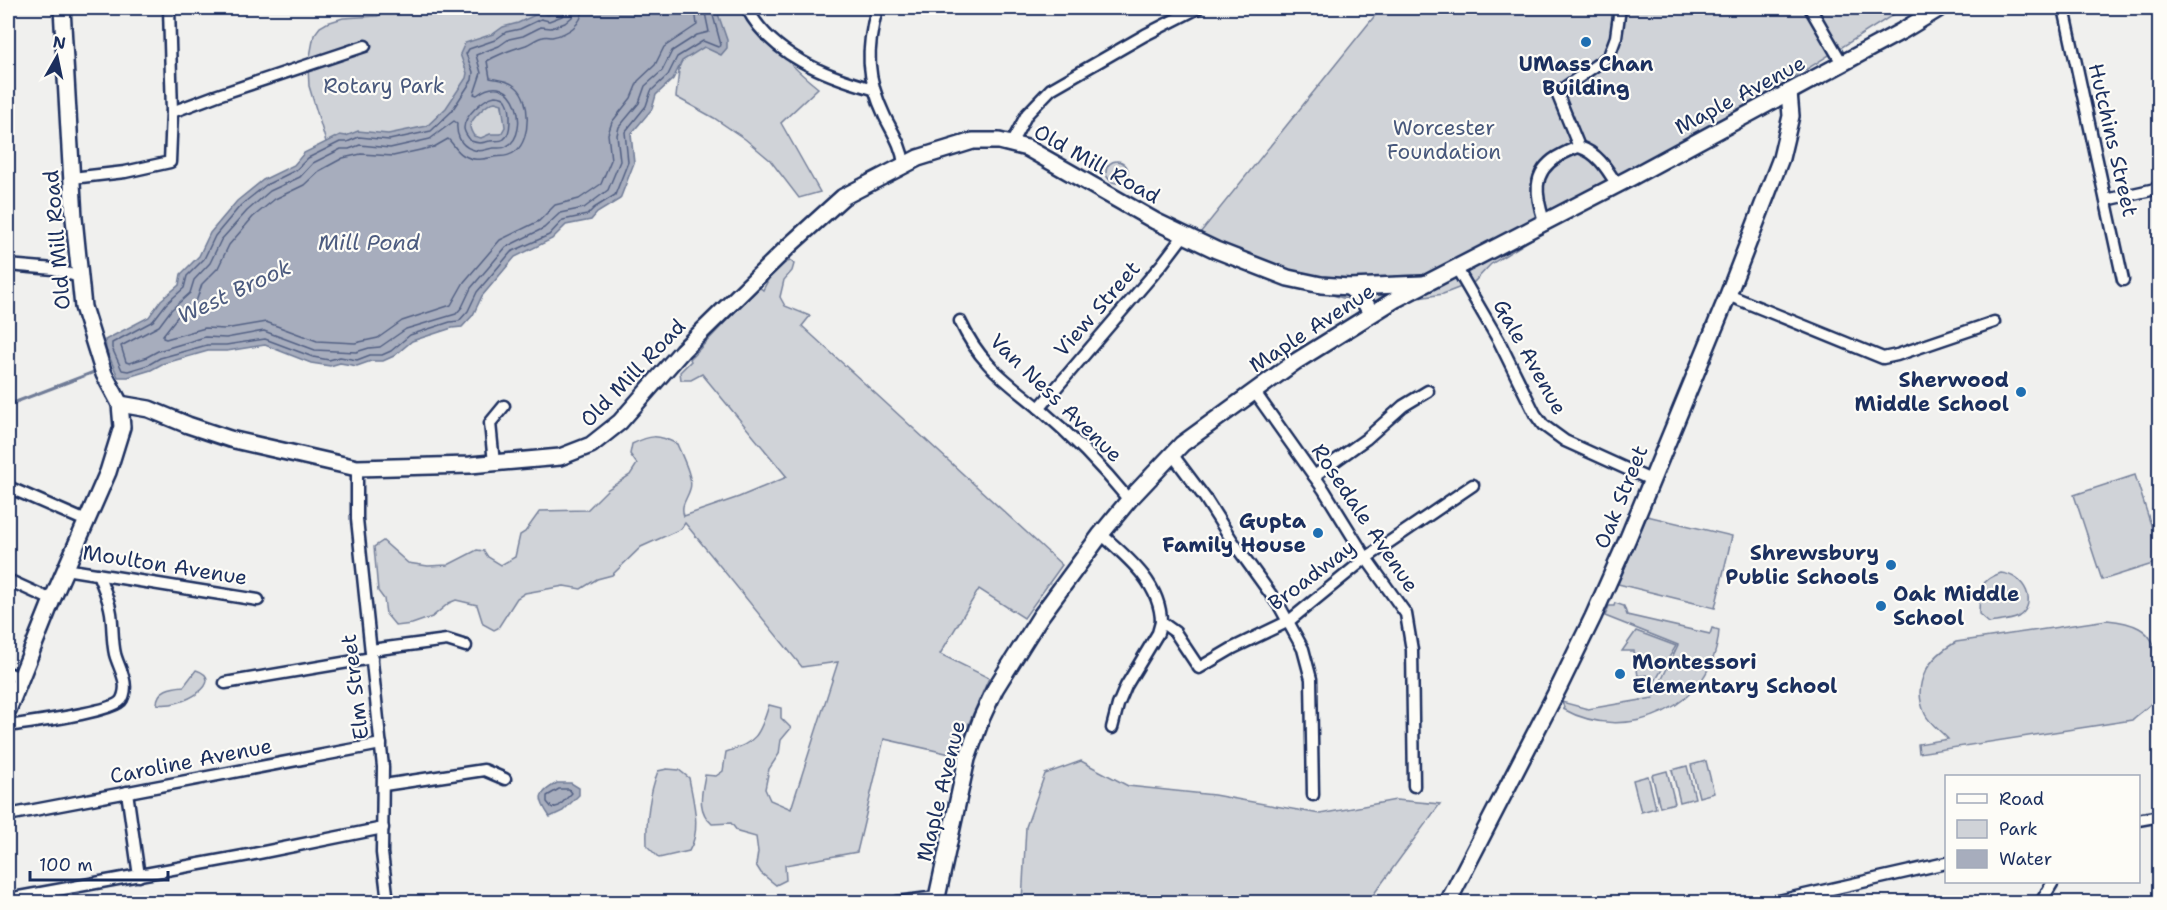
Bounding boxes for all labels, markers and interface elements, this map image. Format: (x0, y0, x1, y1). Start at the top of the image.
north arrow (27, 27, 87, 87)
text: N (51, 31, 67, 54)
marker: UMass Chan Building (1579, 35, 1593, 49)
street label: Maple Avenue (1670, 49, 1810, 141)
place label: UMass Chan Building (1519, 50, 1653, 102)
street label: Hutchins Street (2082, 61, 2144, 219)
park label: Rotary Park (323, 72, 445, 100)
park label: Worcester Foundation (1387, 114, 1501, 166)
street label: Old Mill Road (1029, 118, 1165, 210)
street label: Old Mill Road (37, 169, 77, 311)
water label: Mill Pond (318, 228, 420, 257)
water label: West Brook (173, 252, 296, 330)
street label: View Street (1048, 255, 1146, 363)
street label: Maple Avenue (1244, 277, 1380, 379)
street label: Gale Avenue (1487, 294, 1573, 420)
street label: Old Mill Road (574, 313, 692, 433)
street label: Van Ness Avenue (984, 327, 1128, 469)
place label: Sherwood Middle School (1855, 366, 2009, 418)
marker: Sherwood Middle School (2014, 385, 2028, 399)
street label: Rosedale Avenue (1305, 438, 1425, 598)
street label: Oak Street (1588, 441, 1654, 553)
place label: Gupta Family House (1162, 507, 1307, 559)
marker: Gupta Family House (1311, 526, 1325, 540)
street label: Broadway (1263, 533, 1361, 617)
street label: Moulton Avenue (81, 538, 249, 592)
place label: Shrewsbury Public Schools (1725, 539, 1879, 591)
marker: Shrewsbury Public Schools (1884, 558, 1898, 572)
place label: Oak Middle School (1893, 580, 2020, 632)
marker: Oak Middle School (1874, 599, 1888, 613)
street label: Elm Street (335, 633, 375, 741)
place label: Montessori Elementary School (1632, 648, 1837, 700)
marker: Montessori Elementary School (1613, 667, 1627, 681)
street label: Maple Avenue (910, 718, 972, 864)
street label: Caroline Avenue (108, 732, 274, 790)
legend (1945, 775, 2140, 883)
text: Road (1999, 787, 2044, 811)
text: Park (1999, 817, 2038, 841)
scale bar (30, 844, 168, 882)
text: Water (1999, 847, 2052, 871)
text: 100 m (39, 853, 93, 877)

